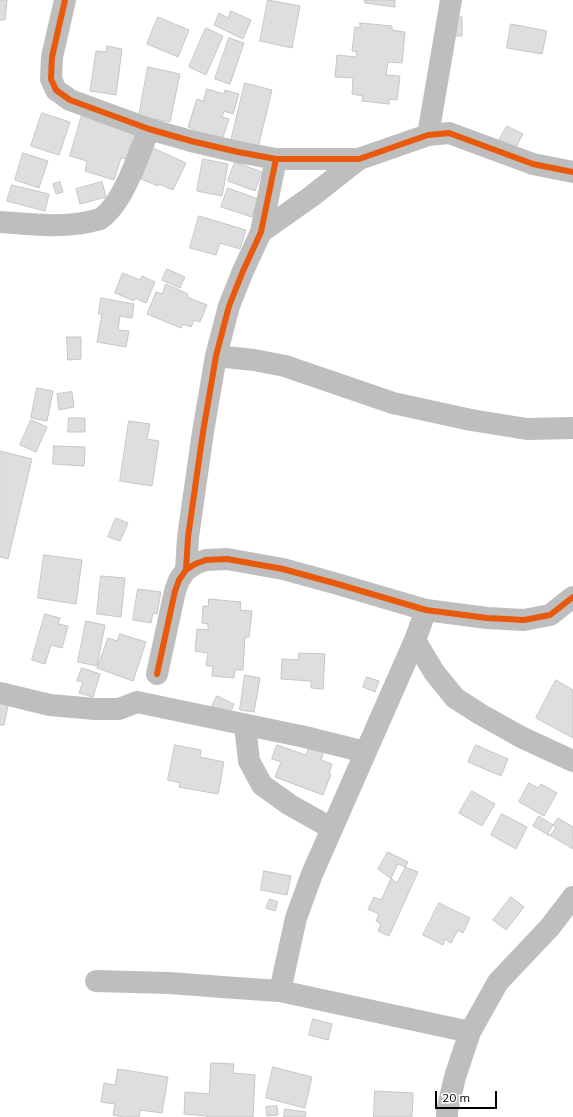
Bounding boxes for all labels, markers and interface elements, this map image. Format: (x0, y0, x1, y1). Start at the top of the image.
scale bar (437, 1083, 499, 1109)
text: 20 m (442, 1090, 470, 1105)

